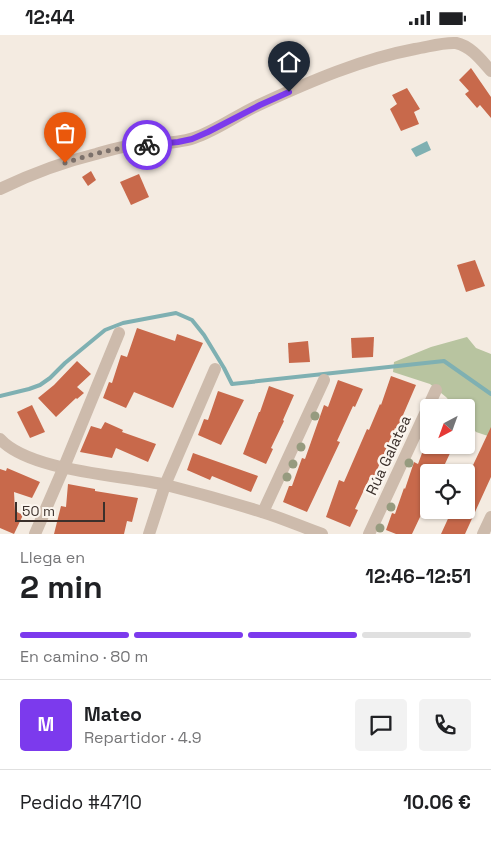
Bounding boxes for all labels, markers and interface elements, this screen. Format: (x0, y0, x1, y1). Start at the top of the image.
text: 12:44 (25, 5, 75, 30)
pin (268, 41, 310, 92)
icon: home (275, 48, 303, 76)
pin (44, 112, 86, 163)
icon: bag (51, 119, 79, 147)
courier (122, 120, 172, 170)
icon: bike (133, 131, 161, 159)
north arrow (420, 399, 475, 454)
map controls (420, 399, 475, 519)
street label: Rúa Galatea (361, 412, 415, 498)
button: locate (420, 464, 475, 519)
scale bar (15, 499, 105, 522)
text: 50 m (22, 502, 55, 520)
text: Llega en (20, 547, 85, 568)
text: 12:46–12:51 (365, 564, 471, 589)
text: 2 min (20, 567, 103, 607)
text: En camino · 80 m (20, 646, 148, 667)
button: chat (355, 699, 407, 751)
button: phone (419, 699, 471, 751)
text: Mateo (84, 702, 142, 727)
text: M (38, 712, 54, 737)
text: Repartidor · 4.9 (84, 727, 202, 748)
text: Pedido #4710 (20, 790, 142, 815)
text: 10.06 € (403, 790, 471, 815)

